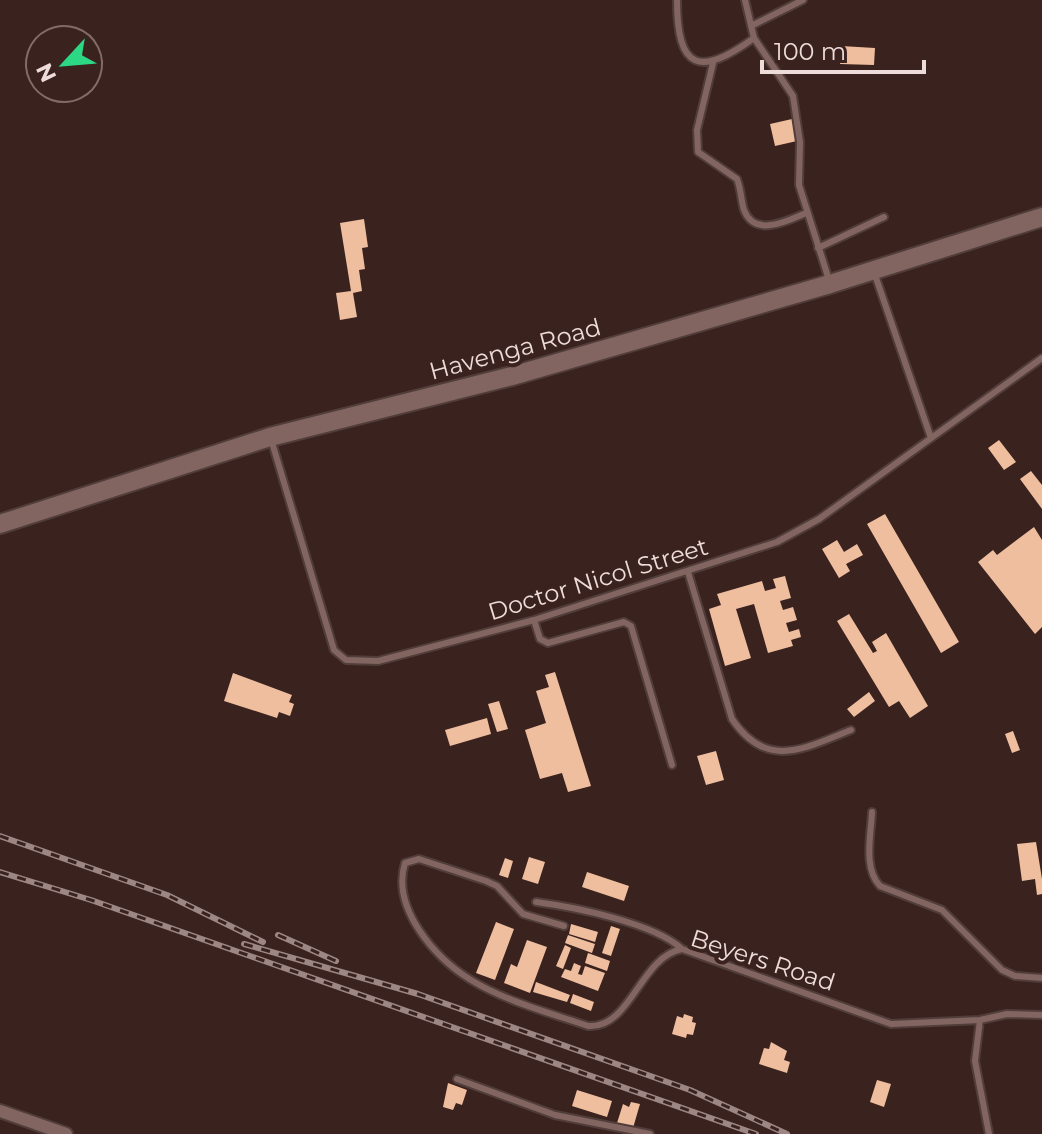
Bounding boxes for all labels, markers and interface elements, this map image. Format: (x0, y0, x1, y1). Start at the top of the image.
north arrow (24, 24, 104, 104)
scale bar (762, 24, 924, 74)
text: 100 m (774, 37, 846, 66)
text: N (30, 59, 63, 86)
street label: Havenga Road (426, 312, 604, 386)
street label: Doctor Nicol Street (485, 532, 712, 626)
street label: Beyers Road (687, 923, 839, 997)

